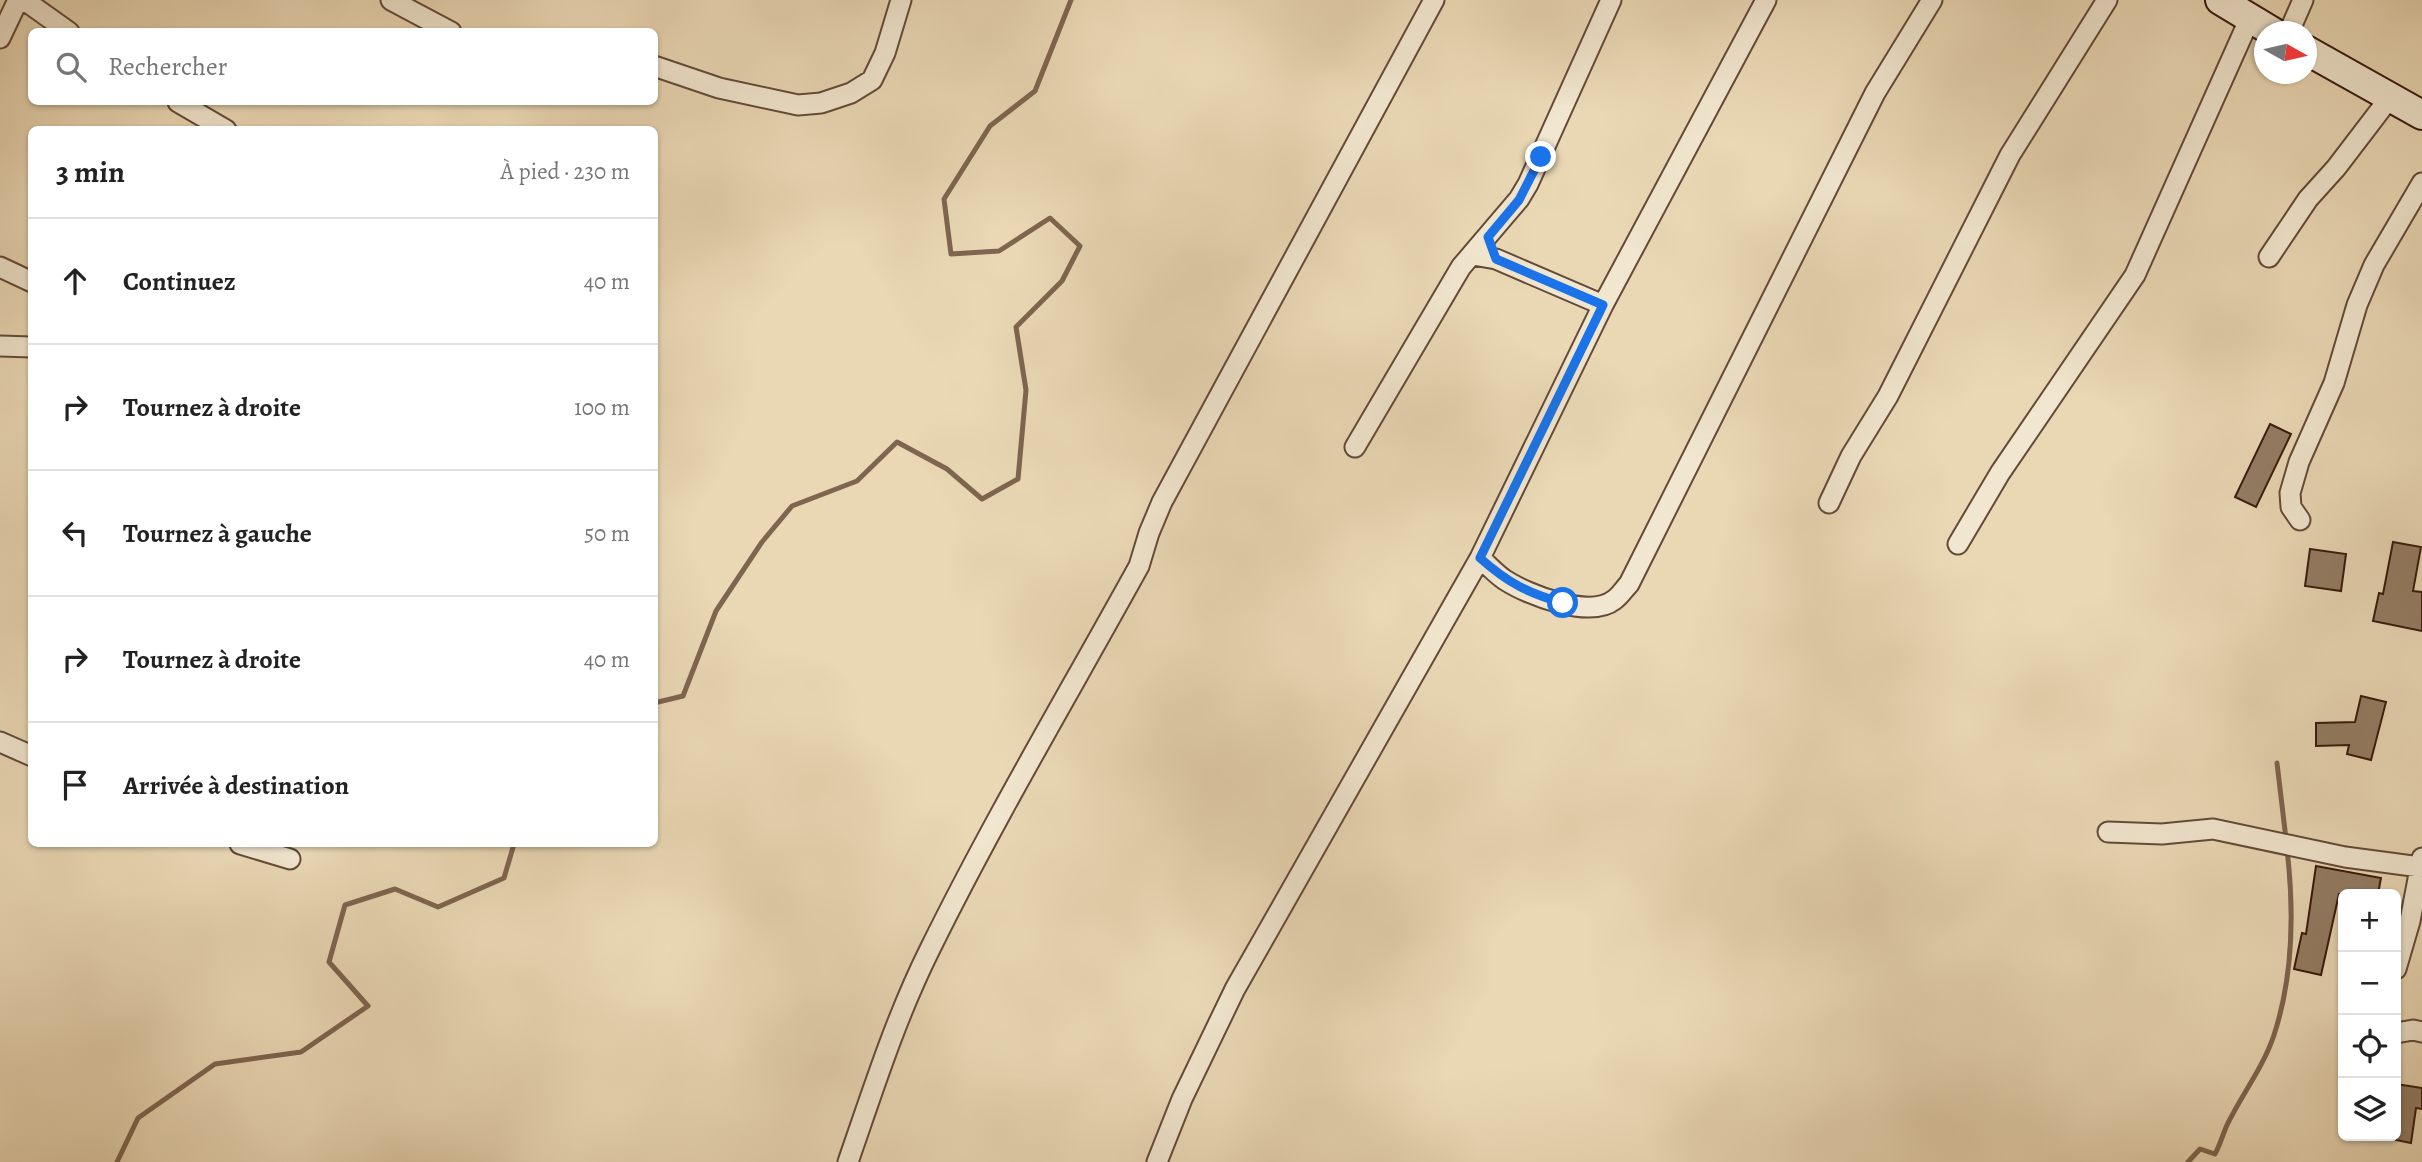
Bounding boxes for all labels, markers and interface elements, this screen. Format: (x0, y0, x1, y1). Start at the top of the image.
north arrow (2254, 21, 2317, 84)
search box (28, 28, 658, 105)
icon: search (52, 48, 90, 86)
text: Rechercher (108, 49, 228, 84)
route end (1525, 141, 1556, 172)
text: 3 min (56, 152, 125, 192)
text: À pied · 230 m (501, 156, 630, 187)
icon: ahead (56, 262, 94, 300)
text: Continuez (123, 264, 236, 299)
text: 40 m (584, 266, 630, 297)
icon: right (56, 388, 94, 426)
text: Tournez à droite (123, 390, 301, 425)
text: 100 m (574, 392, 630, 423)
icon: left (56, 514, 94, 552)
text: Tournez à gauche (123, 516, 312, 551)
text: 50 m (584, 518, 630, 549)
route start (1547, 587, 1578, 618)
icon: right (56, 640, 94, 678)
text: Tournez à droite (123, 642, 301, 677)
text: 40 m (584, 644, 630, 675)
icon: arrive (56, 766, 94, 804)
text: Arrivée à destination (123, 768, 349, 803)
map controls (2338, 889, 2401, 1141)
button: + (2338, 889, 2401, 952)
button: − (2338, 952, 2401, 1015)
button: locate (2338, 1015, 2401, 1078)
button: layers (2338, 1078, 2401, 1141)

